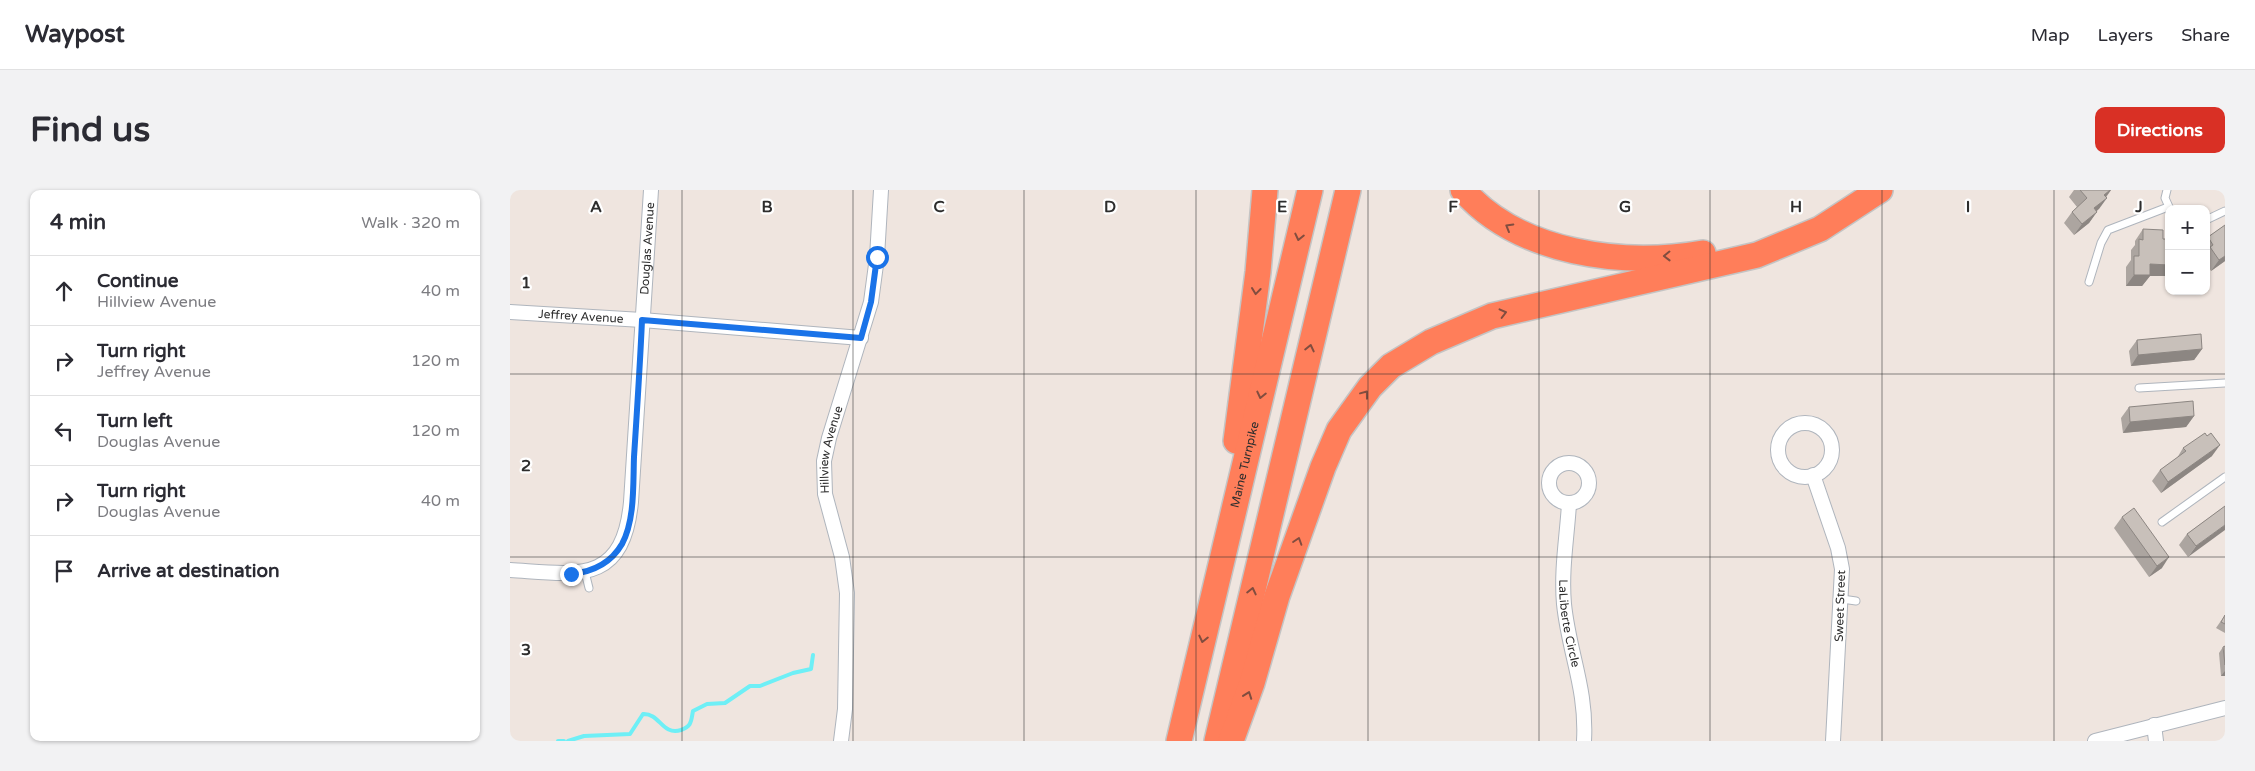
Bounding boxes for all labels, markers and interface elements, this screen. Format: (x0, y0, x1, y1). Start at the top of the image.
text: Waypost (25, 20, 125, 49)
text: Map (2031, 24, 2070, 46)
text: Layers (2098, 24, 2153, 46)
text: Share (2181, 24, 2230, 46)
button: Directions (2095, 107, 2225, 153)
text: Find us (30, 109, 150, 151)
text: A (590, 197, 602, 217)
text: B (761, 197, 773, 217)
text: C (933, 197, 945, 217)
text: D (1104, 197, 1116, 217)
text: E (1277, 197, 1287, 217)
text: F (1448, 197, 1458, 217)
text: G (1619, 197, 1631, 217)
text: H (1790, 197, 1802, 217)
text: I (1966, 197, 1970, 217)
text: J (2134, 197, 2143, 217)
street label: Douglas Avenue (637, 202, 657, 295)
map controls (2165, 205, 2210, 295)
button: + (2165, 205, 2210, 250)
text: 4 min (50, 210, 106, 235)
text: Walk · 320 m (361, 213, 460, 233)
one-way arrow (1505, 224, 1514, 234)
one-way arrow (1294, 233, 1305, 242)
route start (866, 246, 889, 269)
button: − (2165, 250, 2210, 295)
one-way arrow (1662, 251, 1670, 261)
text: Continue (97, 270, 179, 292)
text: 1 (521, 273, 531, 293)
icon: ahead (50, 277, 78, 305)
text: 40 m (421, 281, 460, 301)
one-way arrow (1251, 287, 1262, 295)
text: Hillview Avenue (97, 292, 216, 312)
street label: Jeffrey Avenue (538, 307, 624, 326)
one-way arrow (1498, 309, 1506, 319)
text: Turn right (97, 340, 185, 362)
one-way arrow (1304, 344, 1315, 353)
icon: right (50, 347, 78, 375)
text: 120 m (411, 351, 460, 371)
text: Jeffrey Avenue (97, 362, 211, 382)
one-way arrow (1256, 391, 1267, 400)
one-way arrow (1359, 391, 1367, 400)
street label: Hillview Avenue (817, 404, 846, 494)
text: Turn left (97, 410, 173, 432)
icon: left (50, 417, 78, 445)
street label: Maine Turnpike (1228, 420, 1262, 509)
text: 120 m (411, 421, 460, 441)
text: Douglas Avenue (97, 432, 220, 452)
text: 2 (521, 456, 531, 476)
text: Turn right (97, 480, 185, 502)
icon: right (50, 487, 78, 515)
text: 40 m (421, 491, 460, 511)
text: Douglas Avenue (97, 502, 220, 522)
one-way arrow (1292, 537, 1302, 545)
icon: arrive (50, 557, 78, 585)
text: Arrive at destination (97, 560, 280, 582)
route end (560, 563, 583, 586)
street label: Sweet Street (1832, 569, 1848, 642)
street label: LaLiberte Circle (1556, 579, 1583, 669)
one-way arrow (1246, 587, 1257, 596)
one-way arrow (1198, 634, 1209, 643)
text: 3 (521, 640, 531, 660)
one-way arrow (1242, 691, 1252, 700)

